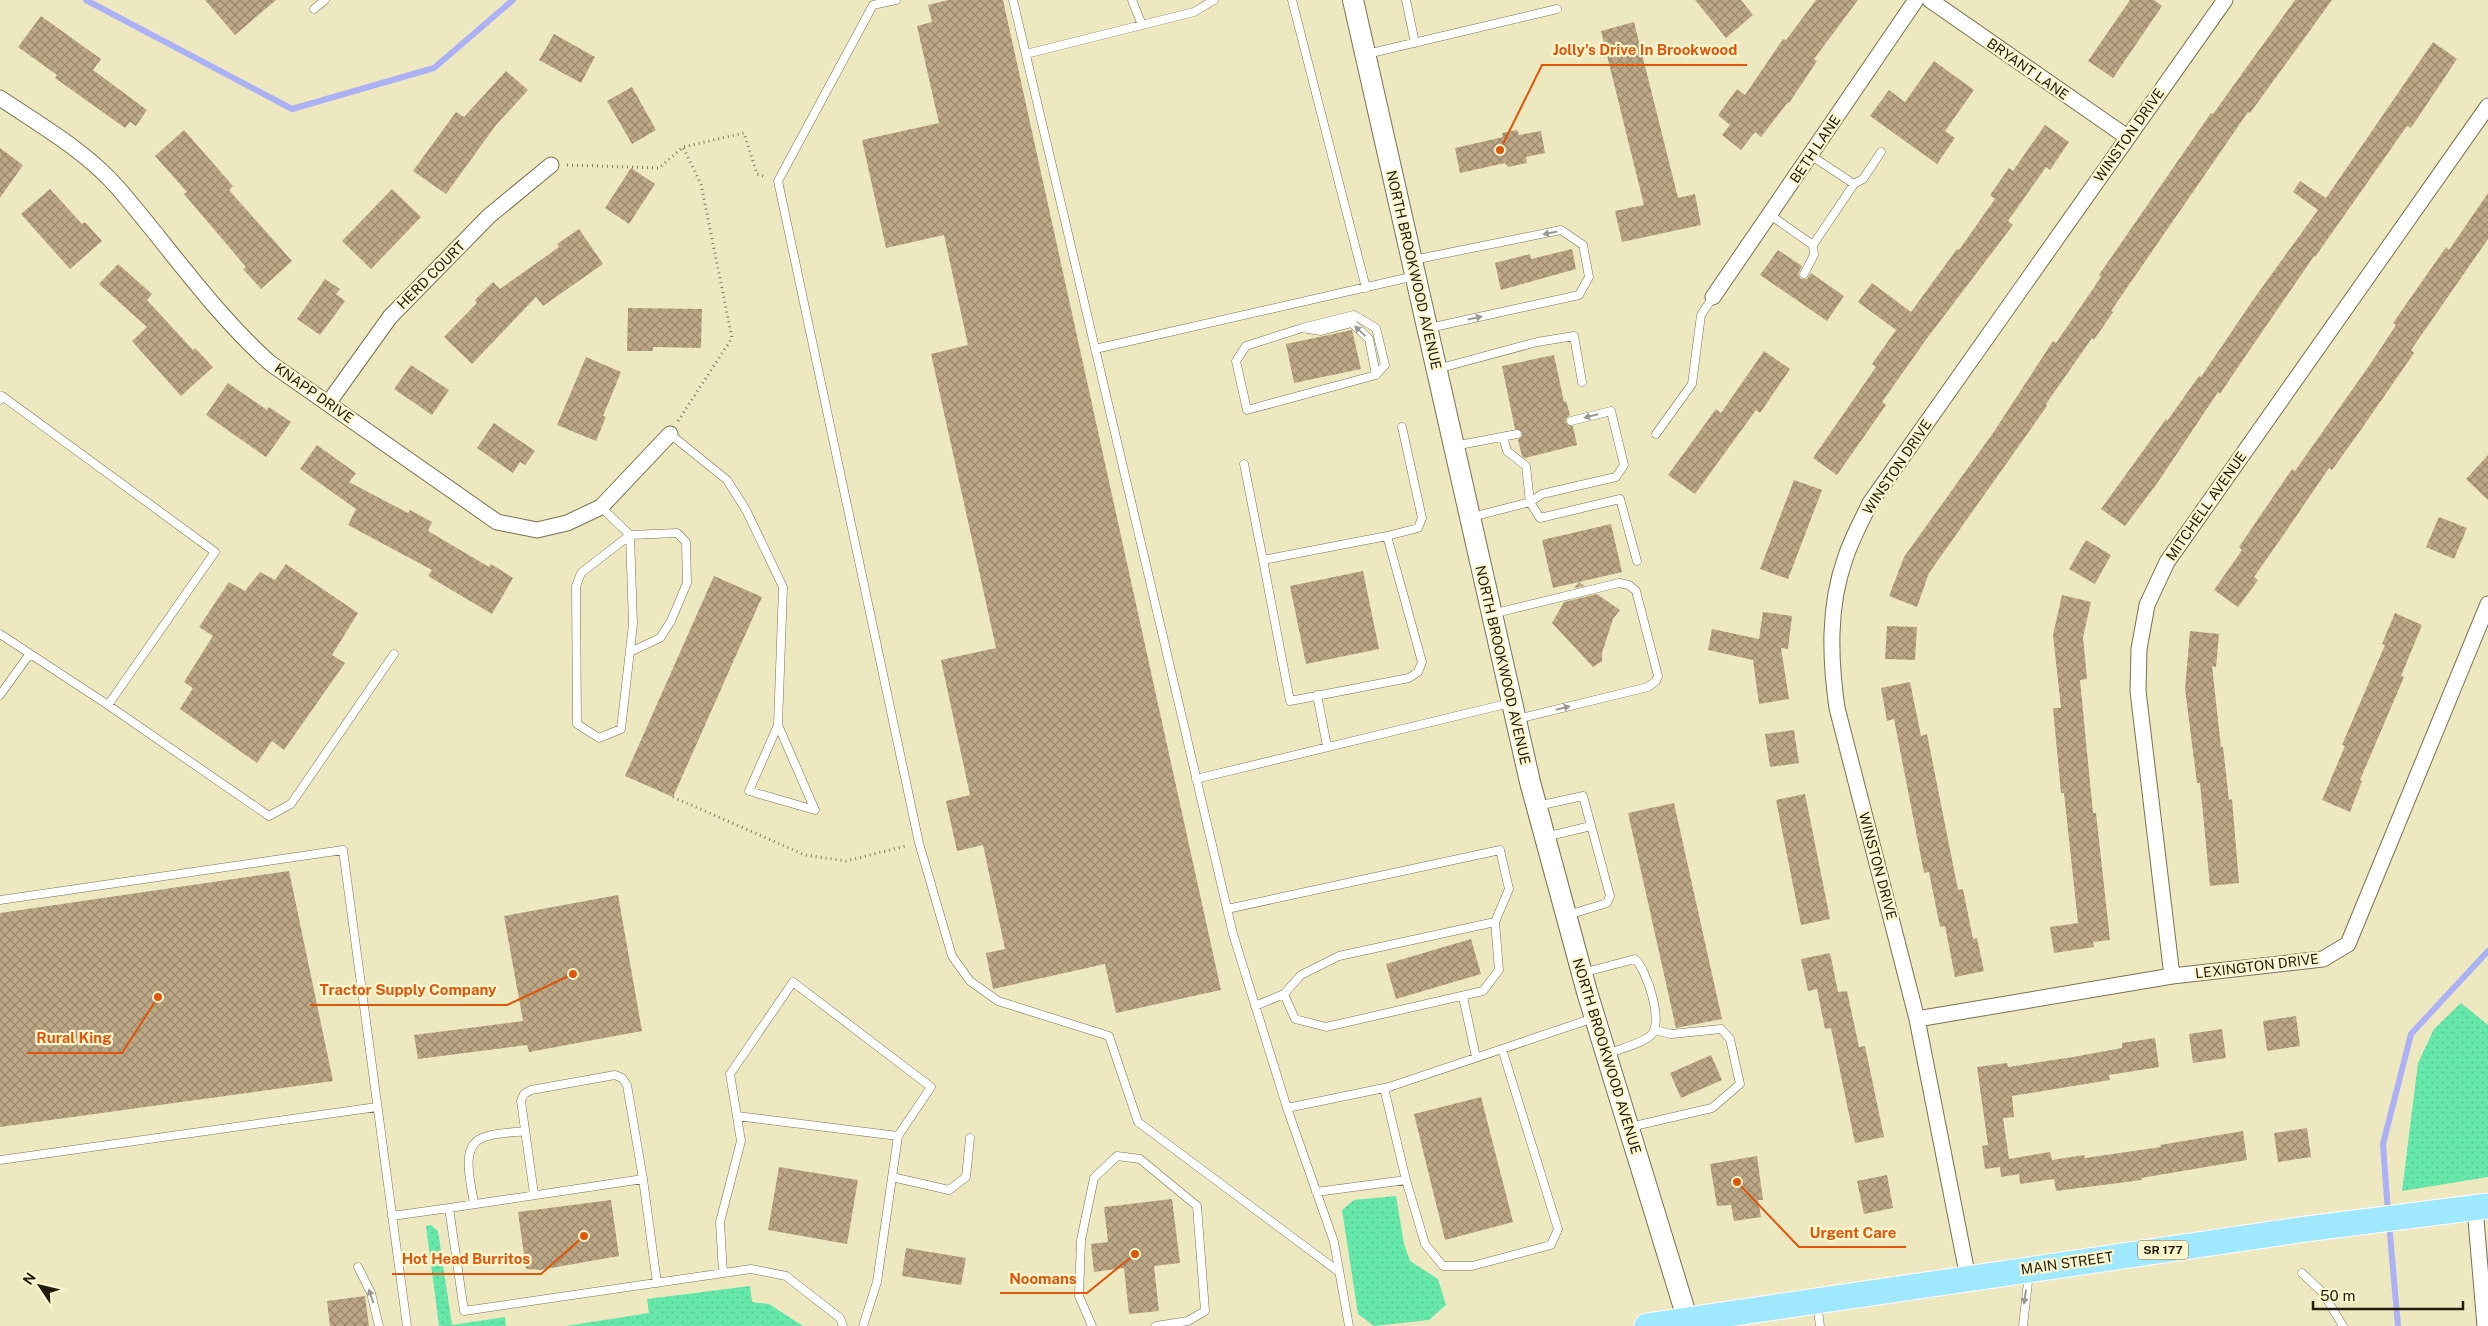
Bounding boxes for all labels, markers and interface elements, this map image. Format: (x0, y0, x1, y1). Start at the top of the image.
callout: Jolly's Drive In Brookwood (1542, 35, 1747, 65)
street label: BRYANT LANE (1984, 35, 2072, 103)
text: Jolly's Drive In Brookwood (1553, 41, 1737, 58)
street label: WINSTON DRIVE (2091, 85, 2167, 185)
street label: BETH LANE (1786, 112, 1844, 186)
street label: NORTH BROOKWOOD AVENUE (1383, 169, 1445, 371)
one-way arrow (1541, 229, 1557, 237)
street label: HERD COURT (394, 238, 468, 312)
one-way arrow (1467, 314, 1482, 322)
one-way arrow (1355, 325, 1367, 337)
street label: KNAPP DRIVE (272, 360, 356, 426)
one-way arrow (1584, 412, 1599, 420)
street label: WINSTON DRIVE (1859, 417, 1935, 517)
street label: MITCHELL AVENUE (2163, 449, 2249, 563)
street label: NORTH BROOKWOOD AVENUE (1472, 564, 1534, 766)
one-way arrow (1556, 704, 1571, 712)
street label: WINSTON DRIVE (1856, 810, 1900, 922)
street label: LEXINGTON DRIVE (2194, 950, 2320, 982)
street label: NORTH BROOKWOOD AVENUE (1570, 956, 1644, 1156)
callout: Tractor Supply Company (310, 975, 507, 1005)
text: Tractor Supply Company (320, 981, 497, 998)
callout: Rural King (27, 1023, 122, 1053)
text: Rural King (36, 1029, 112, 1046)
callout: Urgent Care (1799, 1217, 1906, 1247)
text: Urgent Care (1810, 1224, 1896, 1241)
road number: SR 177 (2138, 1240, 2188, 1260)
callout: Hot Head Burritos (392, 1244, 541, 1274)
street label: MAIN STREET (2020, 1249, 2114, 1277)
text: Hot Head Burritos (402, 1250, 530, 1267)
north arrow (15, 1261, 65, 1311)
callout: Noomans (1000, 1263, 1087, 1293)
text: N (20, 1269, 39, 1288)
text: Noomans (1009, 1270, 1077, 1287)
scale bar (2313, 1278, 2463, 1310)
text: 50 m (2320, 1287, 2355, 1304)
one-way arrow (367, 1288, 374, 1303)
one-way arrow (2021, 1290, 2029, 1306)

